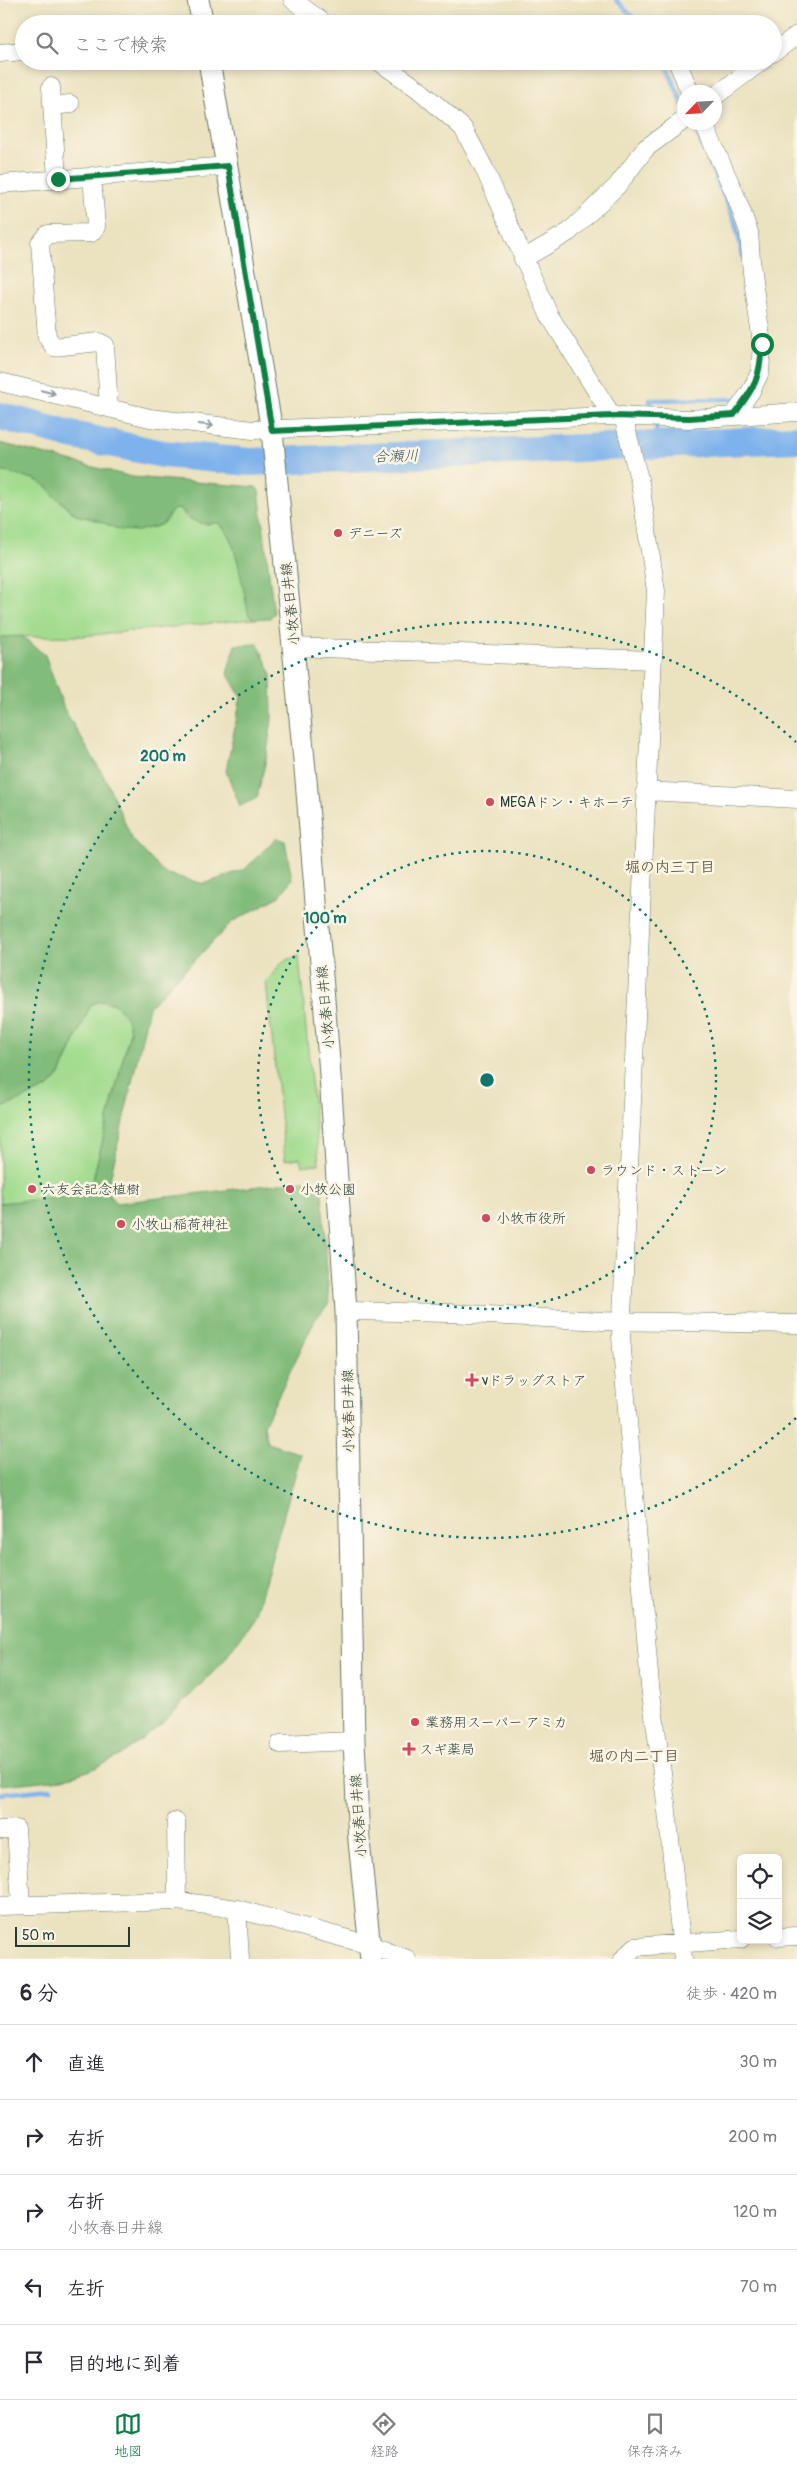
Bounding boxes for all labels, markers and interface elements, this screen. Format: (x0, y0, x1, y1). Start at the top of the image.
search box (15, 15, 782, 70)
icon: search (33, 29, 61, 57)
text: ここで検索 (73, 33, 168, 57)
north arrow (677, 85, 722, 130)
route end (47, 168, 70, 191)
route start (751, 333, 774, 356)
one-way arrow (39, 388, 55, 398)
one-way arrow (198, 420, 214, 430)
water label: 合瀬川 (373, 446, 419, 467)
place label: デニーズ (348, 525, 402, 542)
marker: デニーズ (332, 527, 344, 539)
street label: 小牧春日井線 (278, 561, 303, 647)
text: 200 m (140, 747, 186, 766)
place label: MEGAドン・キホーテ (500, 794, 634, 811)
marker: MEGAドン・キホーテ (484, 796, 496, 808)
district label: 堀の内三丁目 (625, 858, 715, 877)
text: 100 m (304, 909, 346, 928)
street label: 小牧春日井線 (313, 964, 338, 1050)
centre of rings (478, 1071, 496, 1089)
place label: ラウンド・ストーン (601, 1162, 727, 1179)
marker: ラウンド・ストーン (585, 1164, 597, 1176)
place label: 六友会記念植樹 (42, 1181, 140, 1198)
place label: 小牧公園 (300, 1181, 356, 1198)
marker: 六友会記念植樹 (26, 1183, 38, 1195)
marker: 小牧公園 (284, 1183, 296, 1195)
place label: 小牧市役所 (496, 1210, 566, 1227)
marker: 小牧市役所 (480, 1212, 492, 1224)
place label: 小牧山稲荷神社 (131, 1216, 229, 1233)
marker: 小牧山稲荷神社 (115, 1218, 127, 1230)
street label: 小牧春日井線 (339, 1369, 358, 1453)
place label: vドラッグストア (481, 1372, 587, 1389)
marker: vドラッグストア (466, 1374, 478, 1386)
place label: 業務用スーパー アミカ (425, 1714, 567, 1731)
marker: 業務用スーパー アミカ (409, 1716, 421, 1728)
place label: スギ薬局 (419, 1741, 475, 1758)
marker: スギ薬局 (403, 1743, 415, 1755)
district label: 堀の内二丁目 (589, 1747, 679, 1766)
street label: 小牧春日井線 (347, 1773, 370, 1858)
map controls (737, 1854, 782, 1944)
button: locate (737, 1854, 782, 1899)
button: layers (737, 1899, 782, 1944)
scale bar (15, 1924, 130, 1947)
text: 50 m (22, 1927, 55, 1944)
text: 6 分 (20, 1980, 58, 2007)
text: 徒歩 · 420 m (686, 1984, 777, 2004)
icon: ahead (20, 2048, 48, 2076)
text: 直進 (67, 2052, 105, 2076)
text: 30 m (739, 2052, 777, 2072)
icon: right (20, 2123, 48, 2151)
text: 右折 (67, 2127, 105, 2151)
text: 200 m (729, 2127, 777, 2147)
text: 右折 (67, 2190, 105, 2214)
icon: right (20, 2198, 48, 2226)
text: 120 m (733, 2202, 777, 2222)
text: 小牧春日井線 (67, 2218, 163, 2238)
icon: left (20, 2273, 48, 2301)
text: 左折 (67, 2277, 105, 2301)
text: 70 m (740, 2277, 777, 2297)
icon: arrive (20, 2348, 48, 2376)
text: 目的地に到着 (67, 2352, 181, 2376)
tab: 地図 (114, 2410, 142, 2460)
tab: 経路 (370, 2410, 398, 2460)
tab: 保存済み (627, 2410, 683, 2460)

